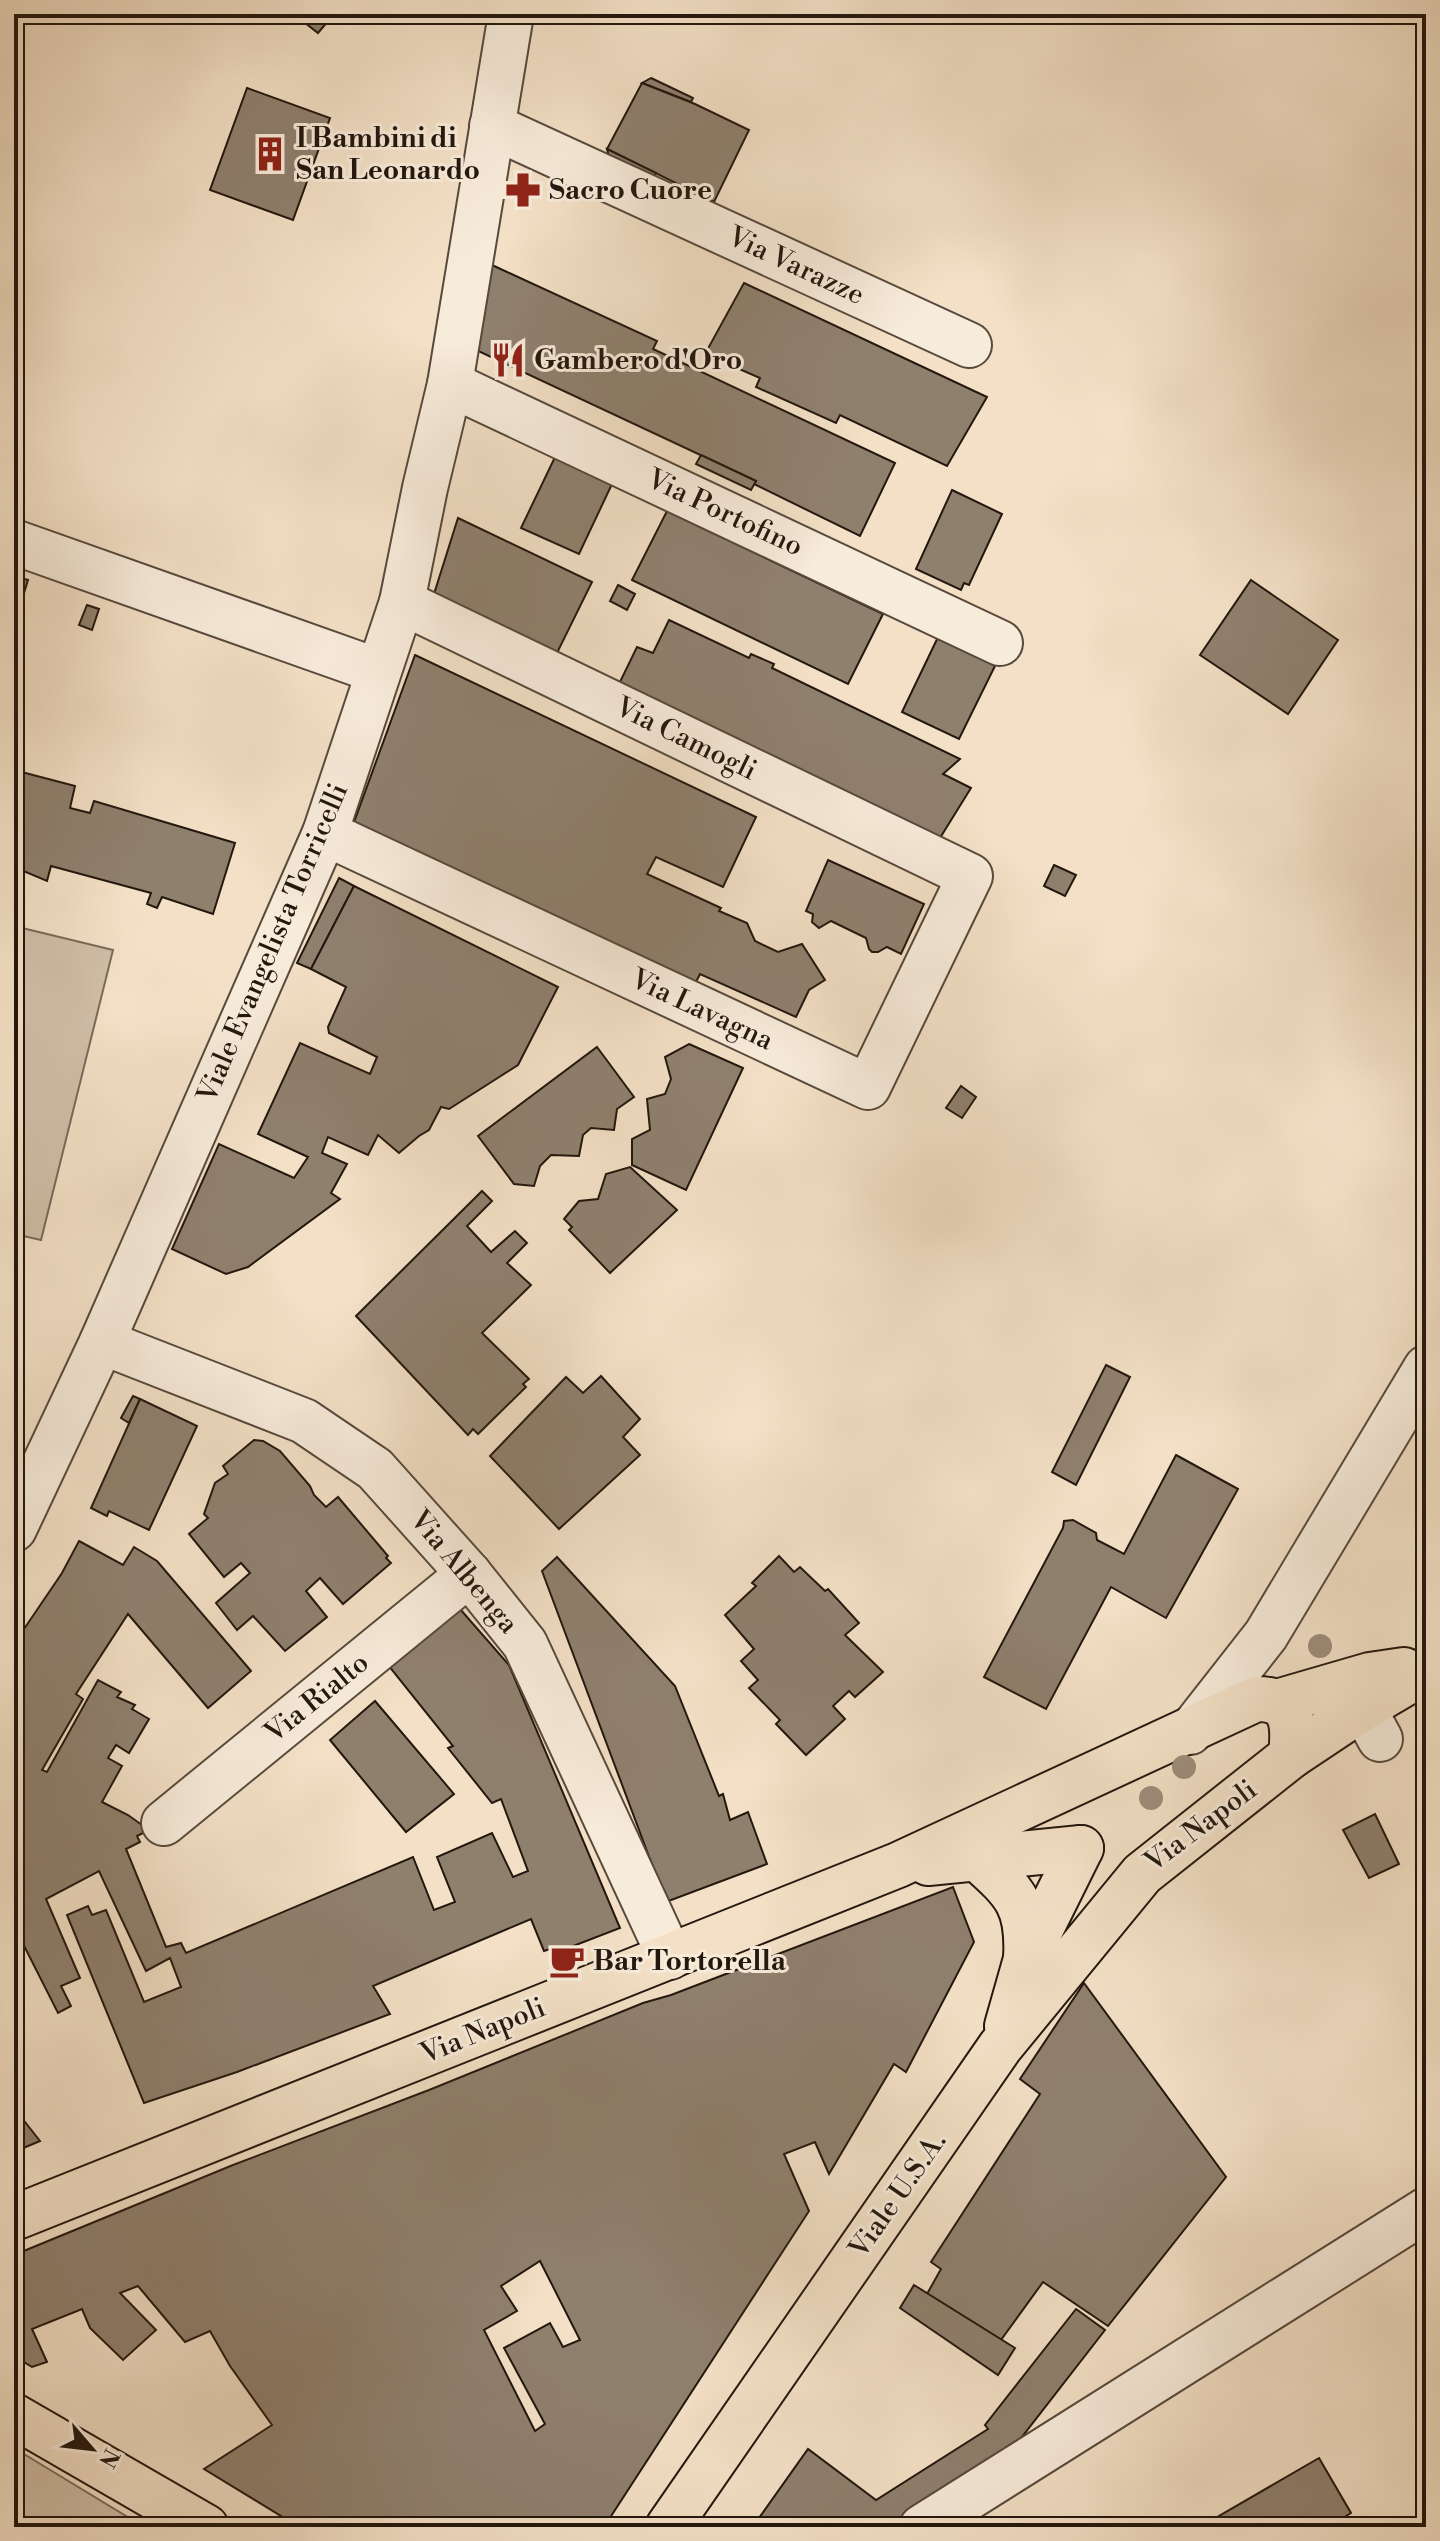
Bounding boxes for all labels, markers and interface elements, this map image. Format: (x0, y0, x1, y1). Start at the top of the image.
place label: I Bambini di San Leonardo (296, 121, 480, 188)
building icon: I Bambini di San Leonardo (251, 135, 289, 173)
pharmacy icon: Sacro Cuore (504, 171, 542, 209)
place label: Sacro Cuore (549, 173, 712, 208)
street label: Via Varazze (721, 219, 870, 313)
restaurant icon: Gambero d'Oro (489, 341, 527, 379)
place label: Gambero d'Oro (534, 343, 742, 378)
street label: Via Portofino (641, 461, 808, 564)
street label: Via Camogli (609, 689, 763, 788)
street label: Viale Evangelista Torricelli (189, 778, 356, 1109)
street label: Via Lavagna (624, 961, 780, 1059)
street label: Via Albenga (402, 1502, 526, 1642)
street label: Via Rialto (257, 1645, 376, 1751)
street label: Via Napoli (1137, 1772, 1264, 1880)
cafe icon: Bar Tortorella (548, 1942, 586, 1980)
place label: Bar Tortorella (593, 1944, 787, 1979)
street label: Via Napoli (415, 1990, 551, 2072)
street label: Viale U.S.A. (841, 2125, 954, 2266)
north arrow (52, 2409, 132, 2489)
text: N (92, 2444, 124, 2472)

